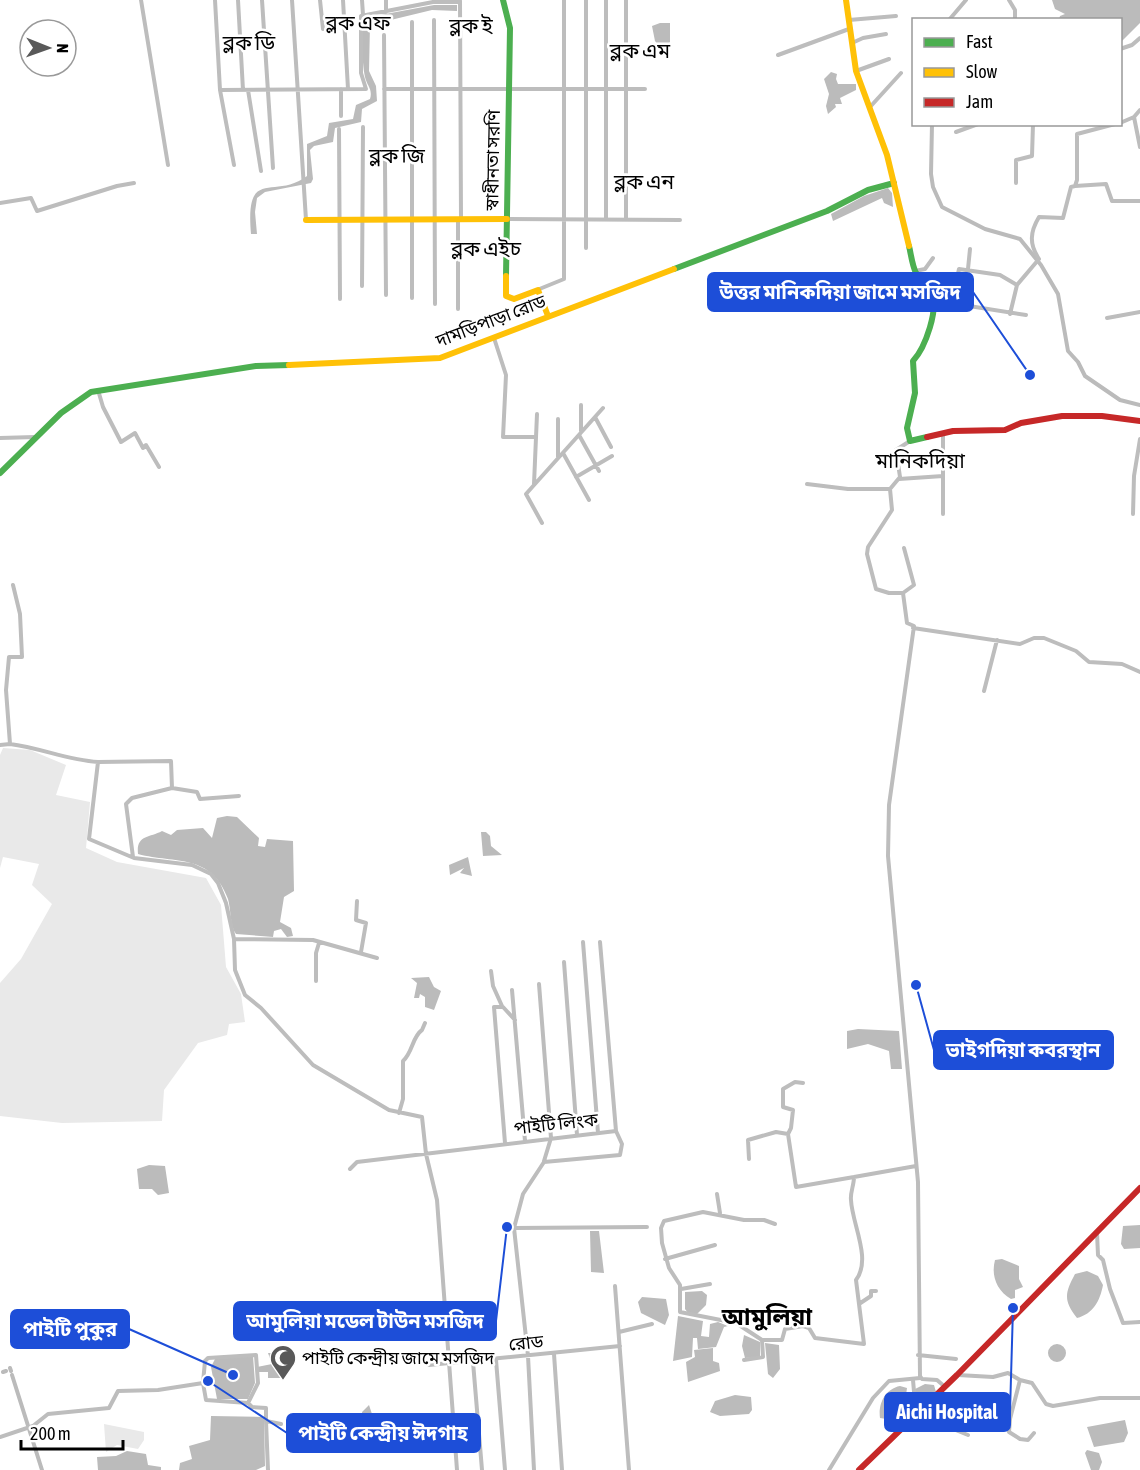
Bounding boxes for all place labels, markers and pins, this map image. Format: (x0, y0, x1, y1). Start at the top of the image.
callout: উত্তর মানিকদিয়া জামে মসজিদ (708, 273, 973, 311)
callout: ভাইগদিয়া কবরস্থান (934, 1031, 1113, 1069)
callout: আমুলিয়া মডেল টাউন মসজিদ (234, 1302, 496, 1340)
callout: পাইটি পুকুর (11, 1310, 129, 1348)
mosque icon: পাইটি কেন্দ্রীয় জামে মসজিদ (268, 1343, 298, 1381)
place label: পাইটি কেন্দ্রীয় জামে মসজিদ (302, 1347, 495, 1368)
callout: Aichi Hospital (885, 1393, 1010, 1431)
callout: পাইটি কেন্দ্রীয় ঈদগাহ (287, 1414, 480, 1452)

